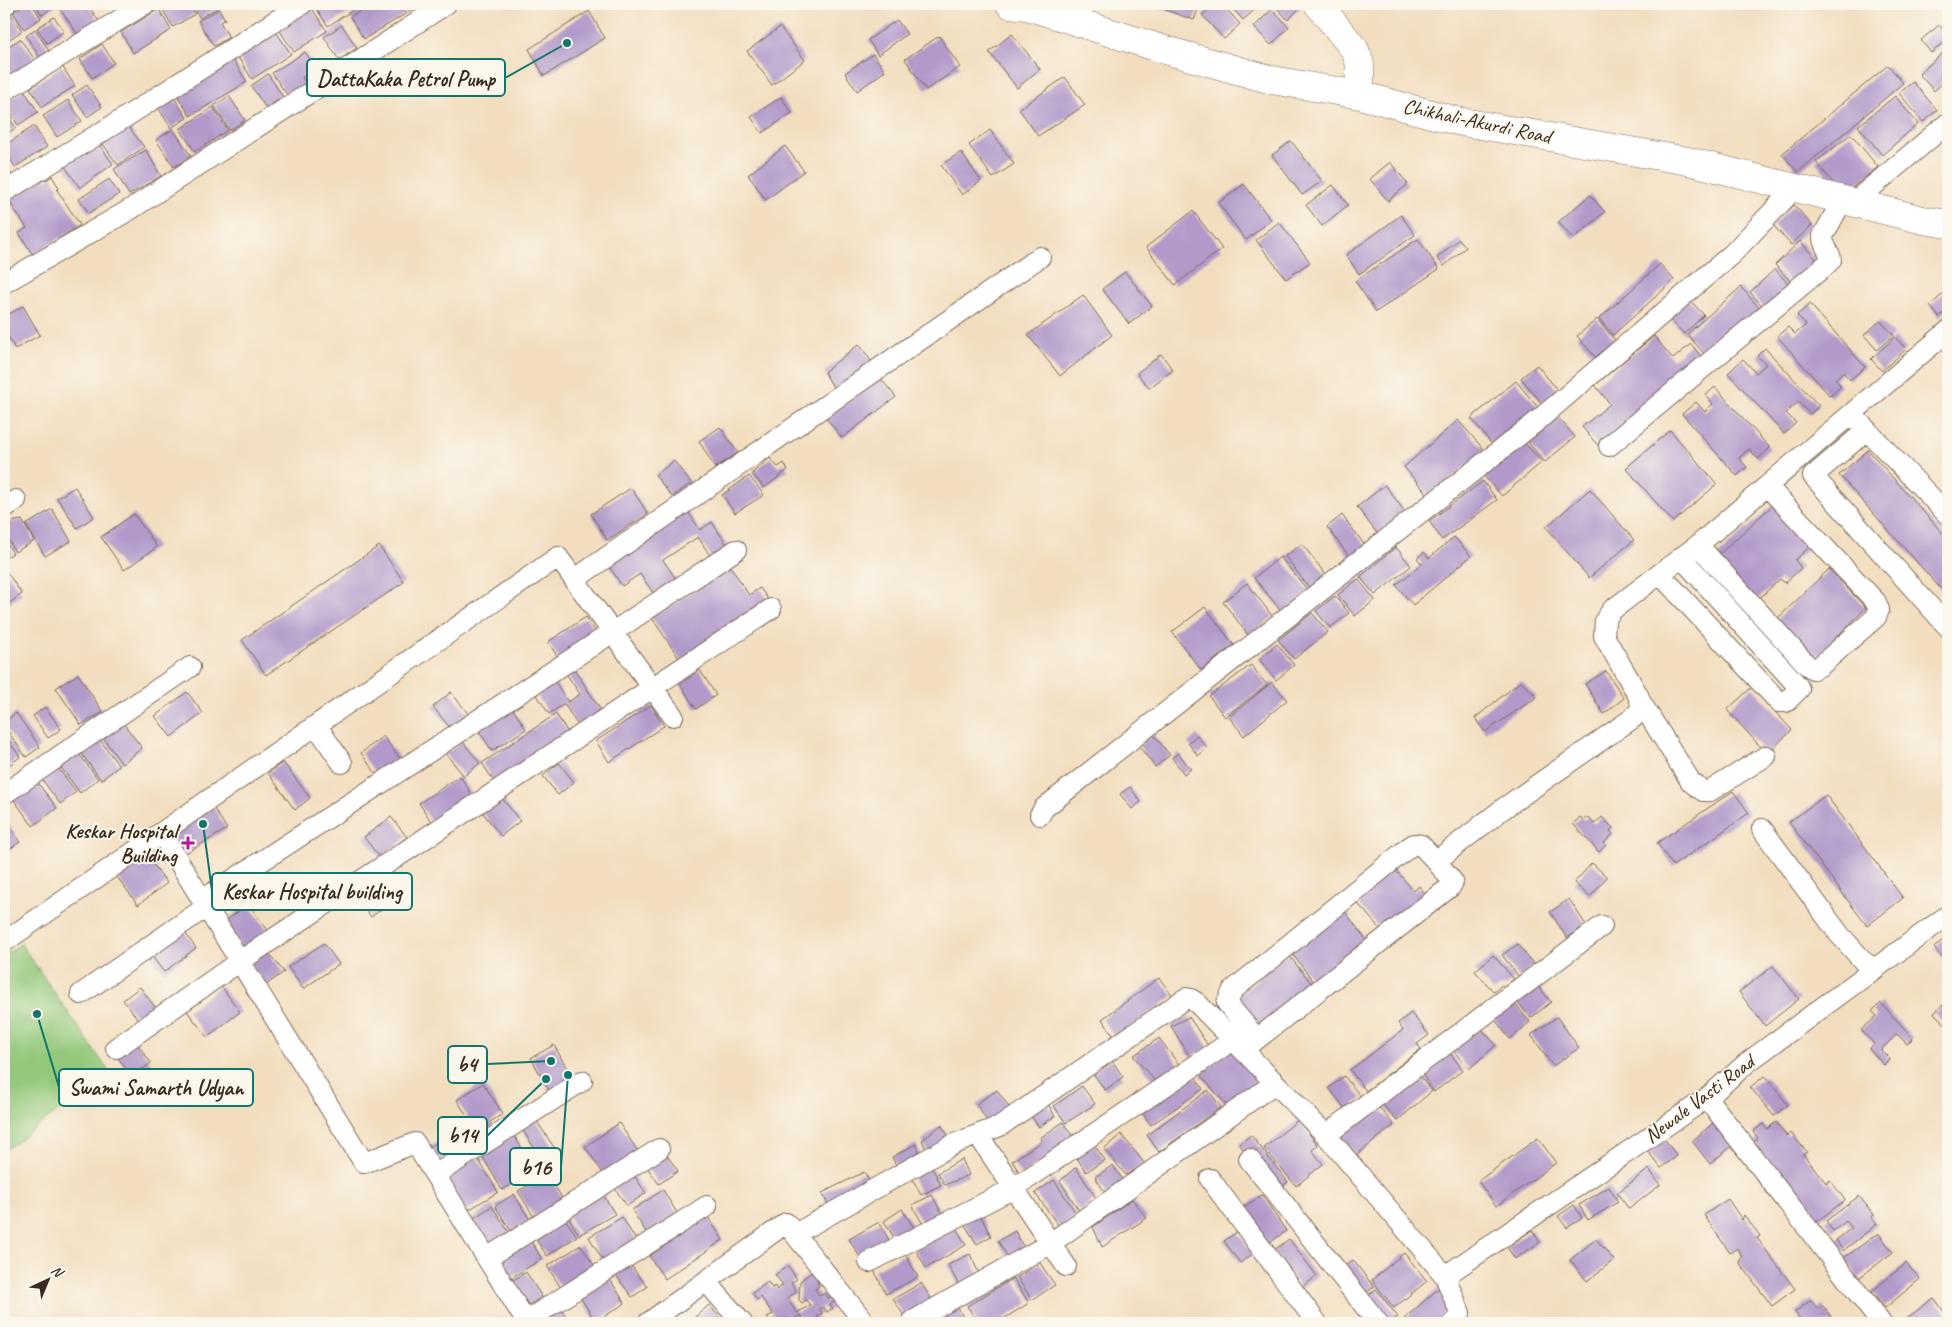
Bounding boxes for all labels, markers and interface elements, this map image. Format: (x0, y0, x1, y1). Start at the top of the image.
callout: DattaKaka Petrol Pump (307, 59, 505, 96)
text: DattaKaka Petrol Pump (317, 65, 497, 93)
street label: Chikhali-Akurdi Road (1401, 93, 1557, 150)
place label: Keskar Hospital Building (65, 818, 181, 868)
marker: Keskar Hospital Building (181, 836, 195, 850)
callout: Keskar Hospital building (212, 873, 412, 910)
text: Keskar Hospital building (222, 878, 404, 906)
callout: b4 (448, 1046, 487, 1083)
street label: Newale Vasti Road (1639, 1047, 1762, 1149)
text: b4 (457, 1051, 480, 1079)
callout: Swami Samarth Udyan (59, 1069, 253, 1106)
text: Swami Samarth Udyan (69, 1074, 245, 1102)
callout: b14 (438, 1117, 487, 1154)
text: b14 (448, 1122, 481, 1150)
callout: b16 (510, 1148, 561, 1185)
text: b16 (521, 1154, 553, 1182)
north arrow (22, 1254, 72, 1304)
text: N (48, 1262, 67, 1282)

